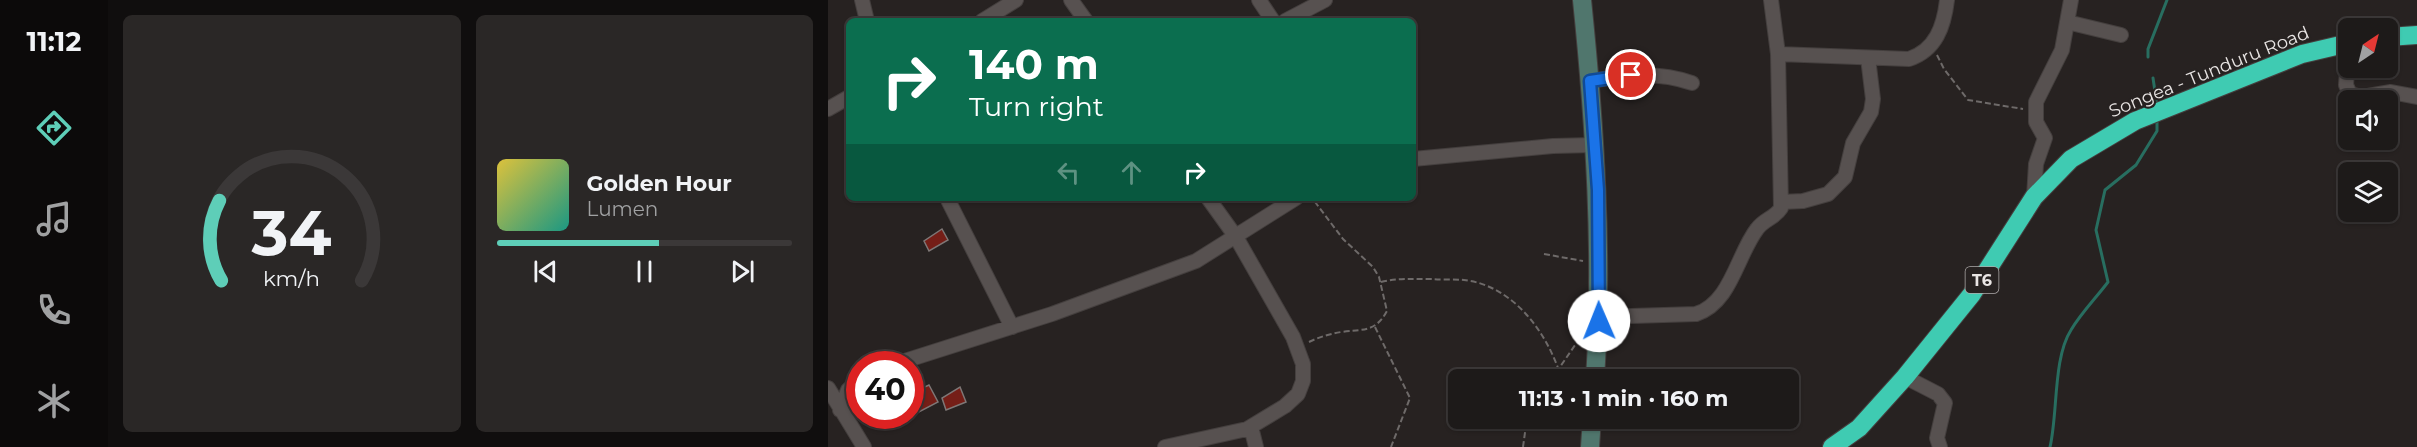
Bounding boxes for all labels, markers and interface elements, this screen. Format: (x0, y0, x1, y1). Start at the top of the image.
north arrow (2338, 18, 2398, 78)
map controls (2338, 18, 2398, 222)
street label: Songea - Tunduru Road (2106, 22, 2312, 122)
text: 11:12 (27, 25, 81, 58)
text: 140 m (969, 38, 1099, 90)
icon: right (870, 42, 948, 120)
pin (1605, 49, 1656, 100)
icon: arrive (1614, 58, 1647, 91)
text: Turn right (969, 90, 1104, 123)
button: sound (2338, 90, 2398, 150)
icon: directions (33, 107, 75, 149)
icon: left (1052, 156, 1085, 189)
icon: ahead (1115, 156, 1148, 189)
icon: right (1178, 156, 1211, 189)
button: layers (2338, 162, 2398, 222)
text: Golden Hour (587, 170, 732, 197)
text: 34 (251, 195, 332, 271)
text: Lumen (587, 197, 658, 221)
icon: music (33, 198, 75, 240)
icon: previous (529, 255, 562, 288)
icon: pause (628, 255, 661, 288)
icon: next (726, 255, 759, 288)
text: km/h (263, 265, 320, 291)
road number: T6 (1966, 267, 1998, 293)
icon: phone (33, 289, 75, 331)
position arrow (1567, 289, 1631, 353)
speed limit sign: 40 (846, 351, 924, 429)
icon: climate (33, 380, 75, 422)
text: 11:13 · 1 min · 160 m (1519, 385, 1728, 412)

